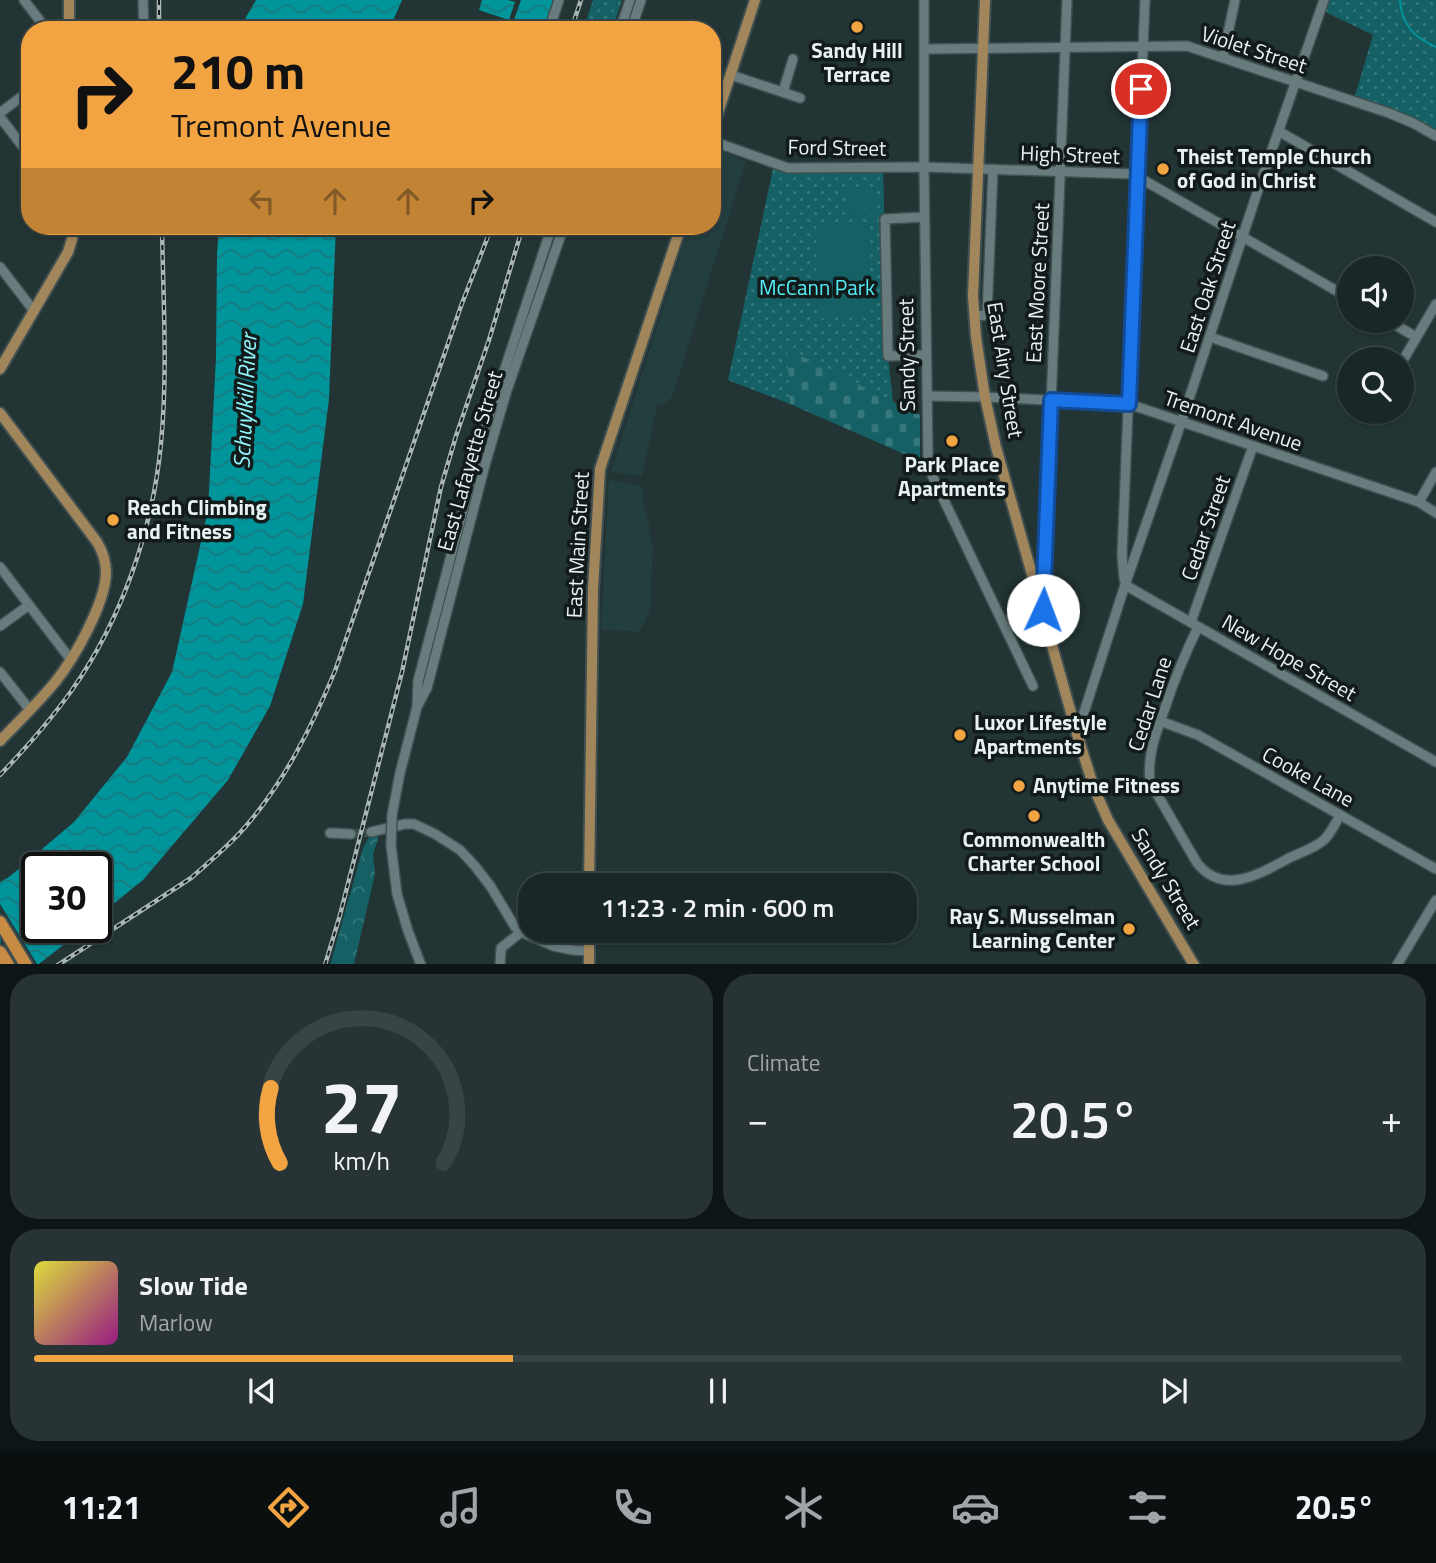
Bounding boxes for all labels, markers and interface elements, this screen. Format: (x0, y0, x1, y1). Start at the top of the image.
street label: Violet Street (1197, 17, 1312, 81)
marker: Sandy Hill Terrace (849, 19, 865, 35)
text: 210 m (171, 33, 305, 108)
place label: Sandy Hill Terrace (811, 34, 903, 90)
icon: right (56, 49, 147, 140)
pin (1111, 59, 1171, 119)
icon: arrive (1122, 70, 1160, 108)
text: Tremont Avenue (171, 101, 391, 149)
street label: Ford Street (787, 130, 887, 164)
street label: High Street (1020, 136, 1121, 172)
place label: Theist Temple Church of God in Christ (1177, 140, 1372, 196)
marker: Theist Temple Church of God in Christ (1155, 161, 1171, 177)
icon: left (243, 182, 281, 220)
icon: ahead (316, 182, 354, 220)
icon: ahead (389, 182, 427, 220)
icon: right (462, 182, 500, 220)
street label: East Moore Street (1017, 202, 1057, 364)
street label: East Oak Street (1171, 216, 1244, 357)
map controls (1337, 256, 1414, 424)
button: sound (1337, 256, 1414, 333)
park label: McCann Park (759, 271, 875, 303)
street label: Sandy Street (889, 298, 923, 412)
street label: East Airy Street (979, 300, 1033, 441)
water label: Schuylkill River (223, 330, 266, 469)
button: search (1337, 347, 1414, 424)
street label: East Lafayette Street (428, 366, 510, 555)
street label: Tremont Avenue (1160, 381, 1307, 459)
marker: Park Place Apartments (944, 433, 960, 449)
place label: Park Place Apartments (898, 448, 1006, 504)
street label: East Main Street (557, 470, 597, 619)
street label: Cedar Street (1172, 470, 1238, 585)
place label: Reach Climbing and Fitness (127, 491, 267, 547)
marker: Reach Climbing and Fitness (105, 512, 121, 528)
position arrow (1006, 573, 1080, 647)
street label: New Hope Street (1216, 606, 1363, 709)
street label: Cedar Lane (1119, 652, 1179, 755)
place label: Luxor Lifestyle Apartments (974, 706, 1107, 762)
marker: Luxor Lifestyle Apartments (952, 727, 968, 743)
street label: Cooke Lane (1257, 738, 1360, 815)
place label: Anytime Fitness (1033, 769, 1180, 801)
marker: Anytime Fitness (1011, 778, 1027, 794)
marker: Commonwealth Charter School (1026, 808, 1042, 824)
street label: Sandy Street (1124, 822, 1210, 936)
place label: Commonwealth Charter School (963, 823, 1105, 879)
speed limit sign: 30 (21, 852, 112, 943)
text: 11:23 · 2 min · 600 m (601, 888, 834, 927)
place label: Ray S. Musselman Learning Center (949, 900, 1115, 956)
marker: Ray S. Musselman Learning Center (1121, 921, 1137, 937)
text: Climate (747, 1045, 820, 1080)
text: 27 (321, 1051, 402, 1161)
text: 20.5° (1010, 1079, 1139, 1158)
text: − (747, 1090, 768, 1148)
text: + (1381, 1090, 1402, 1148)
text: km/h (333, 1141, 390, 1179)
text: Slow Tide (139, 1266, 248, 1305)
text: Marlow (139, 1305, 213, 1340)
icon: previous (243, 1372, 281, 1410)
icon: pause (699, 1372, 737, 1410)
icon: next (1155, 1372, 1193, 1410)
text: 11:21 (61, 1483, 141, 1531)
icon: directions (264, 1483, 313, 1532)
icon: music (436, 1483, 485, 1532)
icon: phone (608, 1483, 657, 1532)
icon: climate (779, 1483, 828, 1532)
icon: car (951, 1483, 1000, 1532)
icon: filters (1123, 1483, 1172, 1532)
text: 20.5° (1295, 1483, 1375, 1531)

